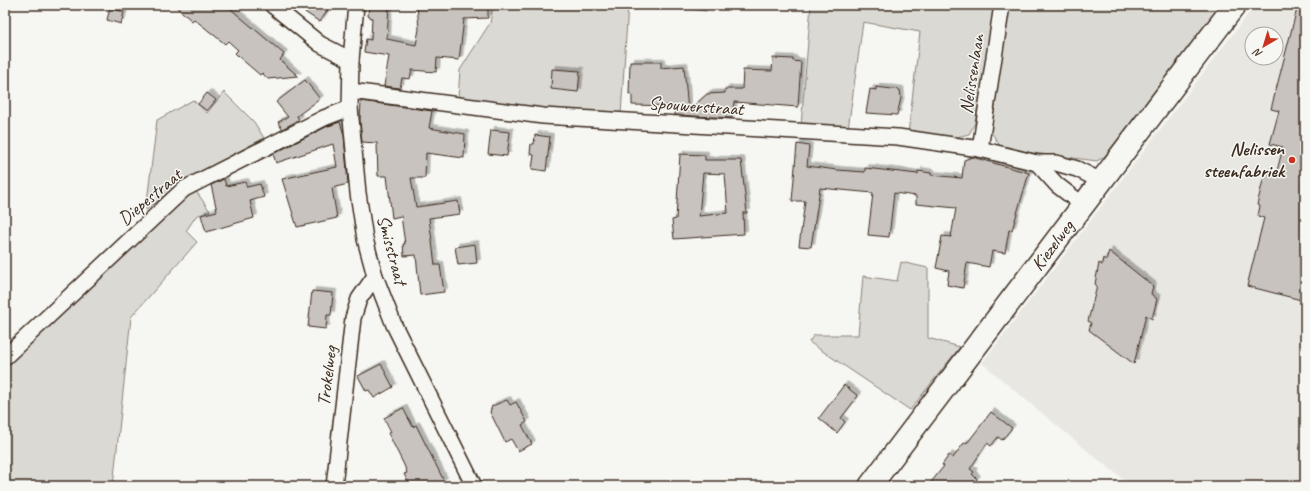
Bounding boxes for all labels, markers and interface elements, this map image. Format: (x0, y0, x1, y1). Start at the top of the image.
north arrow (1244, 26, 1284, 66)
street label: Nelissenlaan (954, 31, 990, 115)
text: N (1249, 45, 1265, 61)
street label: Spouwerstraat (648, 91, 746, 121)
place label: Nelissen steenfabriek (1204, 137, 1286, 183)
marker: Nelissen steenfabriek (1287, 155, 1297, 165)
street label: Diepestraat (113, 162, 188, 231)
street label: Smisstraat (371, 212, 414, 290)
street label: Kiezelweg (1026, 214, 1080, 276)
street label: Trokelweg (311, 344, 343, 407)

